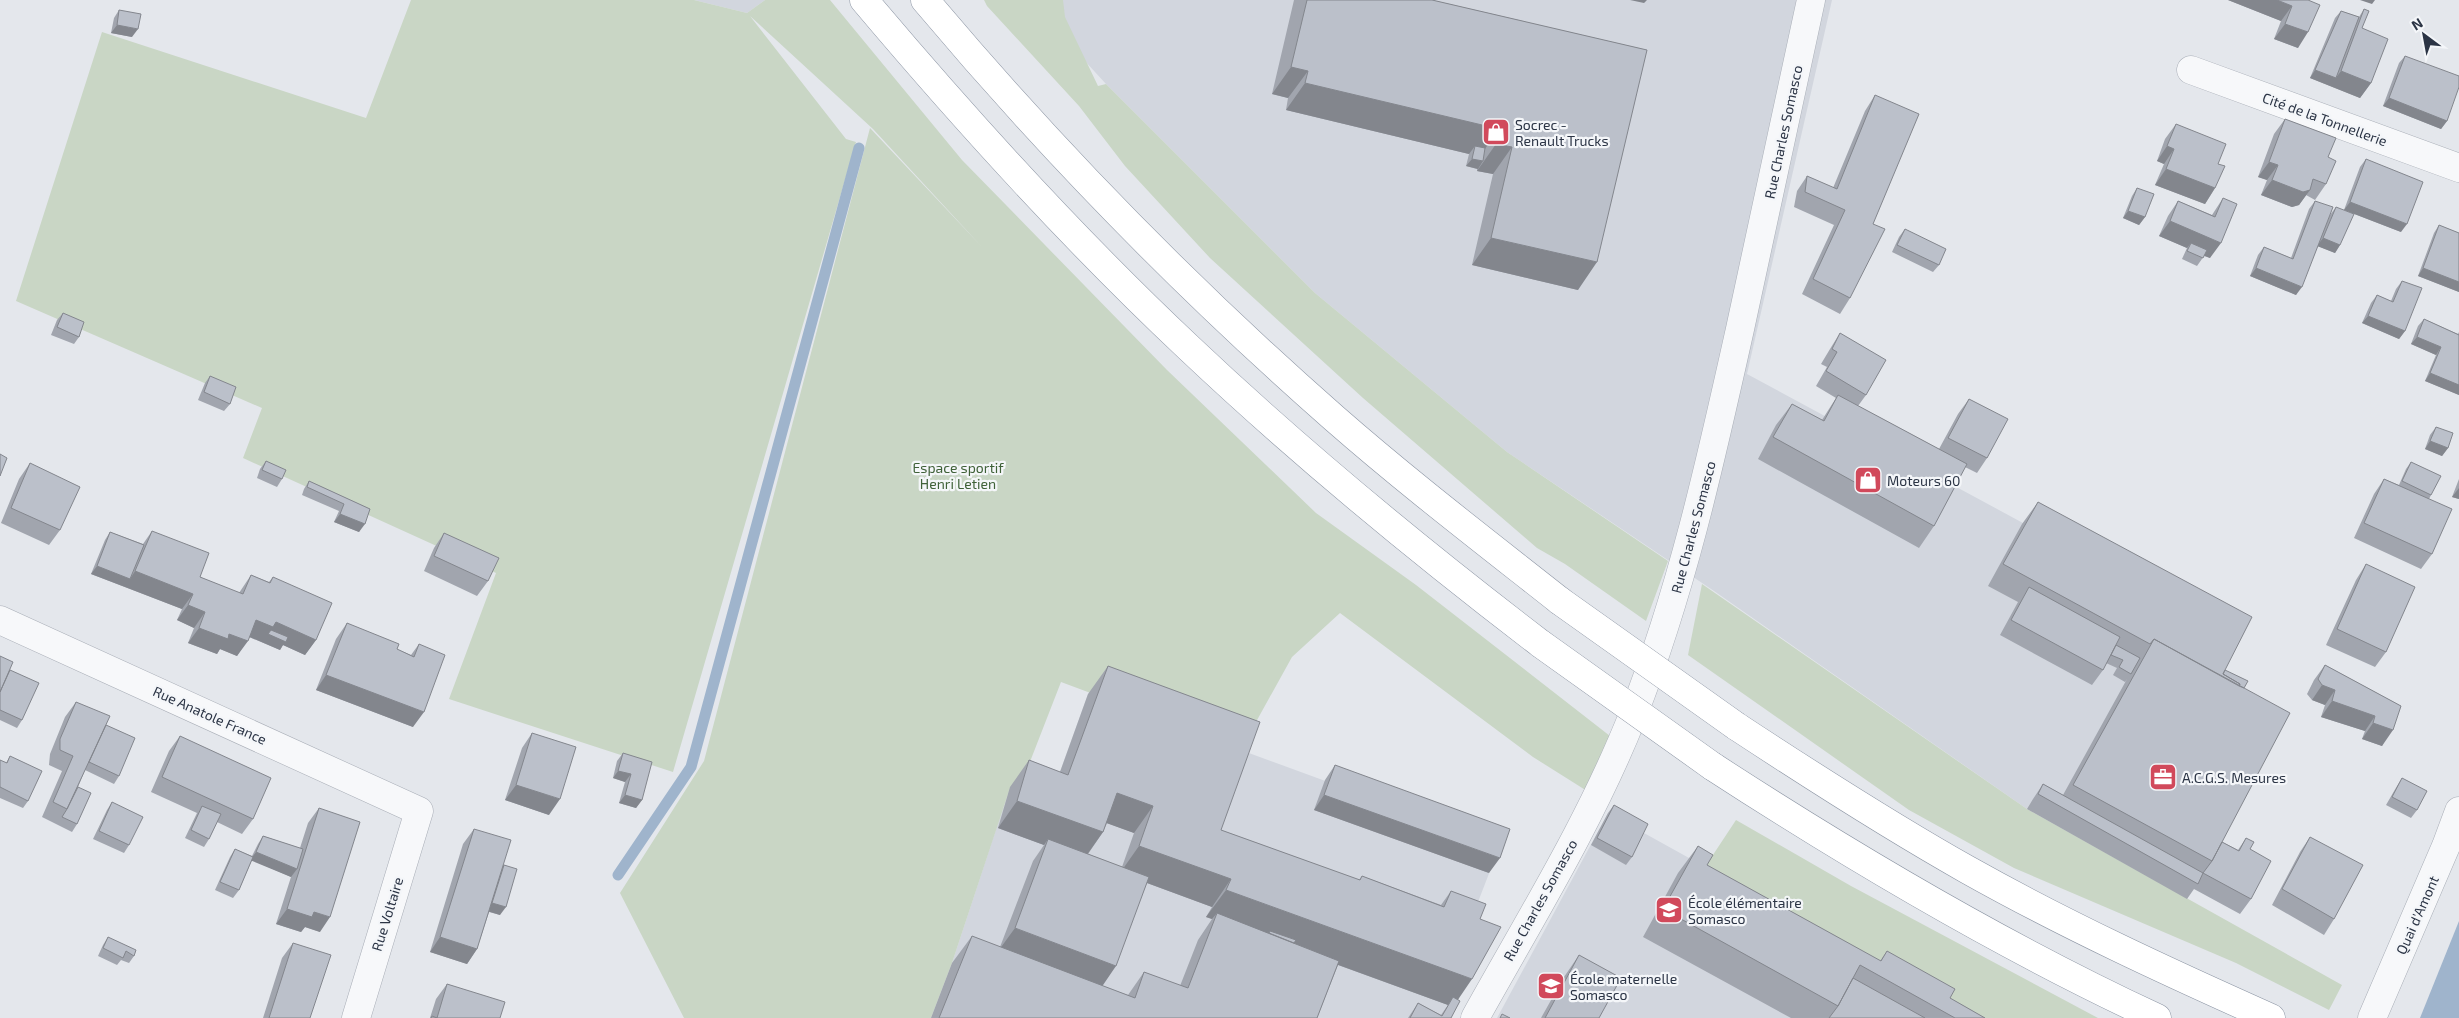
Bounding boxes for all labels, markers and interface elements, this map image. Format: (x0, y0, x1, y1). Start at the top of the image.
north arrow (2399, 10, 2449, 60)
text: N (2408, 14, 2426, 33)
street label: Rue Charles Somasco (1761, 64, 1805, 200)
street label: Cité de la Tonnellerie (2260, 89, 2390, 149)
place label: Socrec - Renault Trucks (1515, 116, 1609, 149)
shop icon: Socrec - Renault Trucks (1481, 117, 1511, 147)
park label: Espace sportif Henri Letien (912, 459, 1004, 492)
street label: Rue Charles Somasco (1667, 459, 1719, 595)
shop icon: Moteurs 60 (1853, 465, 1883, 495)
place label: Moteurs 60 (1887, 472, 1960, 489)
street label: Rue Anatole France (151, 682, 269, 748)
office icon: A.C.G.S. Mesures (2148, 762, 2178, 792)
place label: A.C.G.S. Mesures (2182, 769, 2286, 786)
street label: Rue Charles Somasco (1500, 836, 1580, 964)
street label: Quai d'Amont (2392, 873, 2442, 957)
street label: Rue Voltaire (368, 875, 406, 953)
place label: École élémentaire Somasco (1688, 894, 1802, 927)
school or university icon: École élémentaire Somasco (1654, 895, 1684, 925)
place label: École maternelle Somasco (1570, 970, 1677, 1003)
school or university icon: École maternelle Somasco (1536, 971, 1566, 1001)

